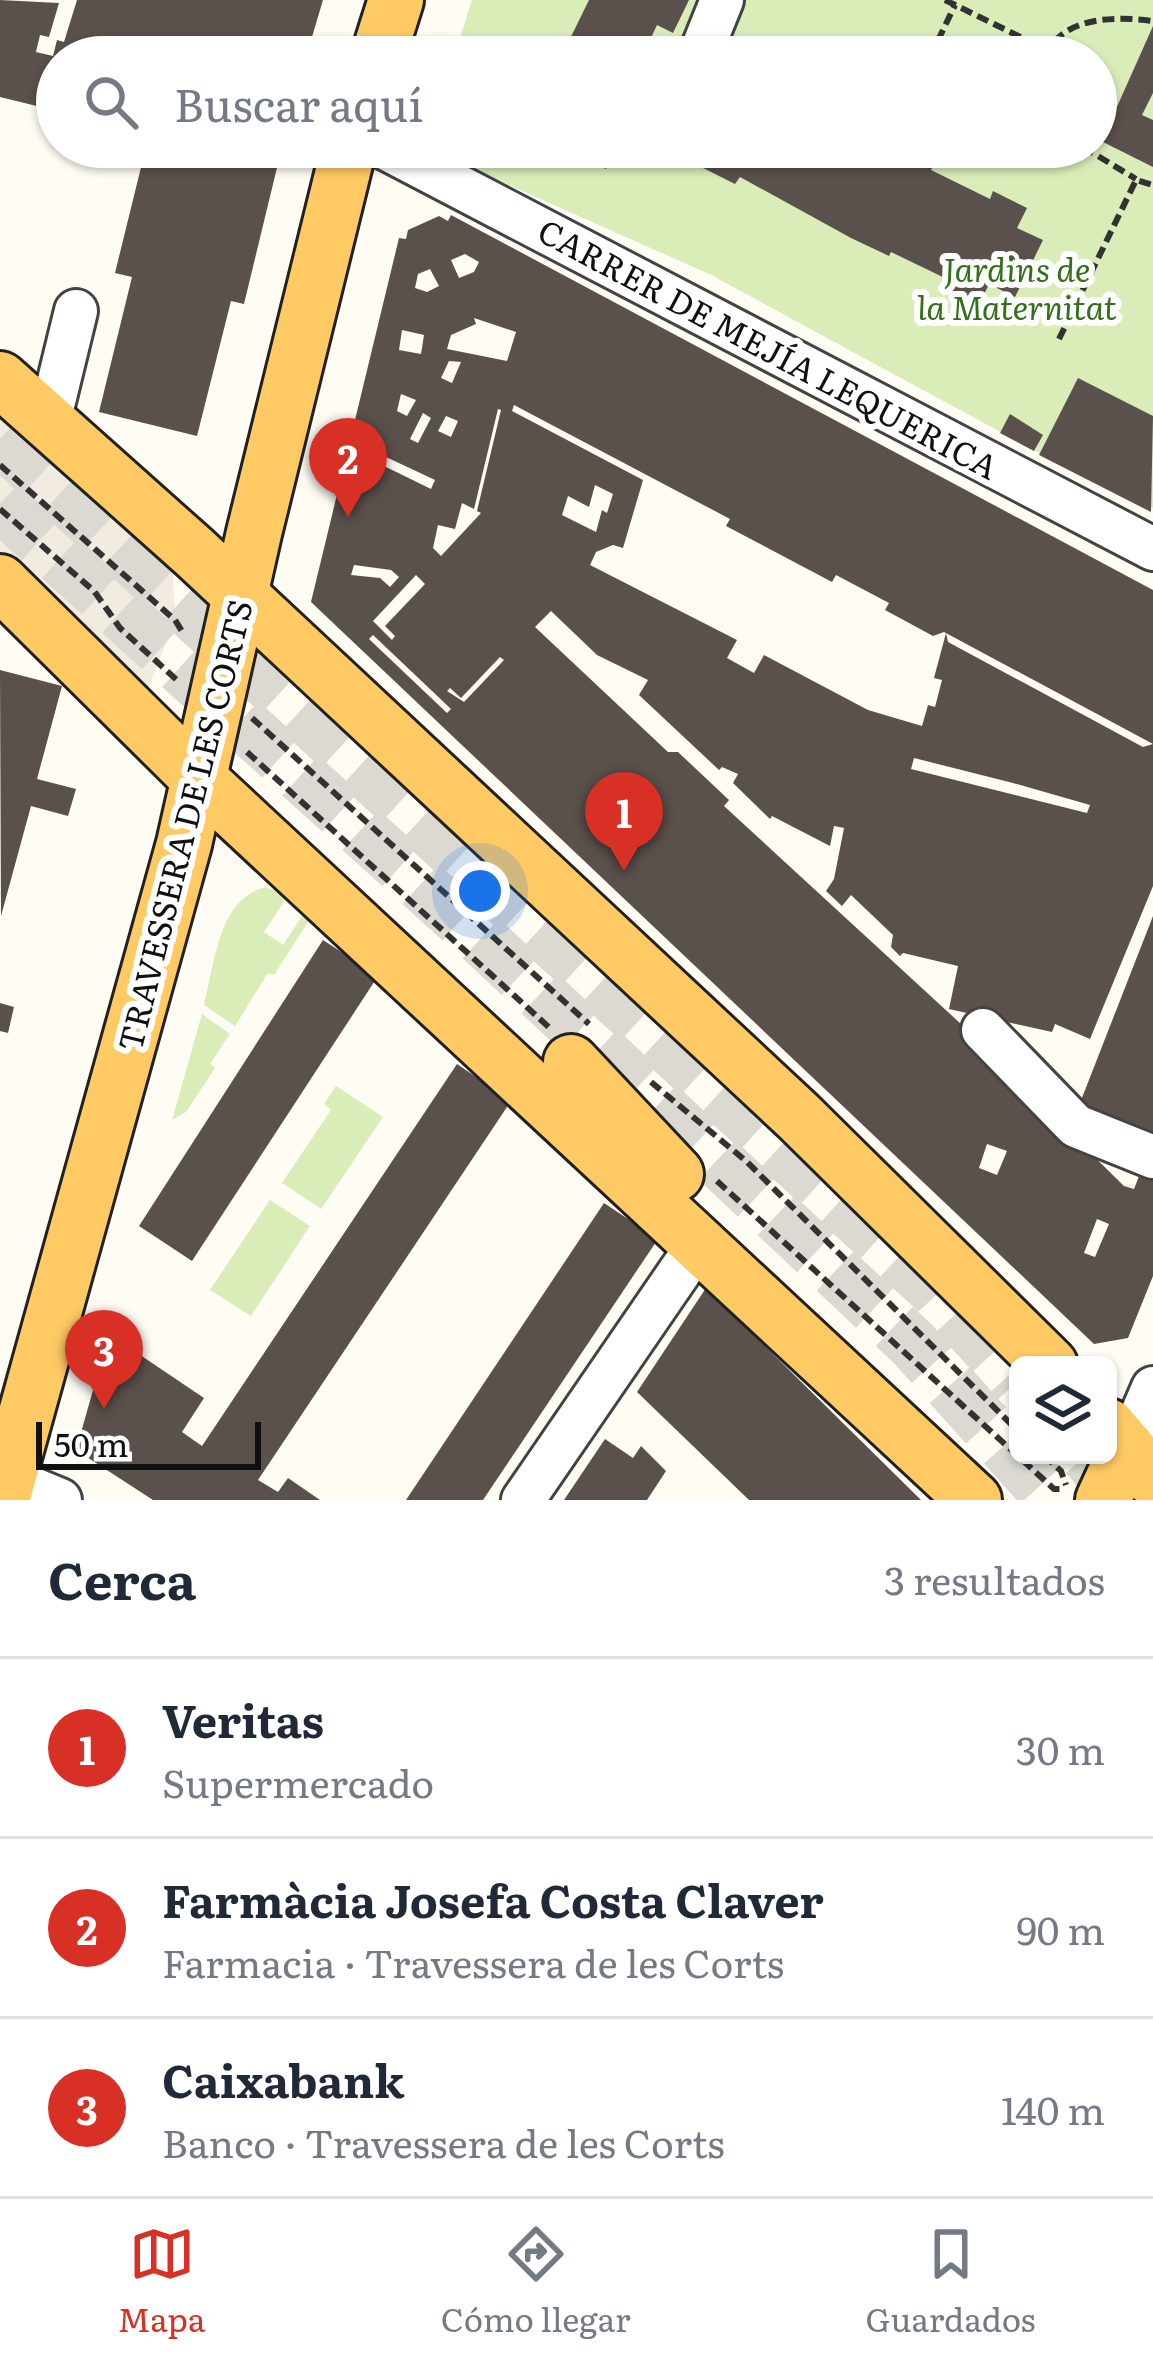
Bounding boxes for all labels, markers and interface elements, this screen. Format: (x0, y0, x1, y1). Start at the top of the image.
search box (36, 36, 1117, 168)
icon: search (78, 69, 144, 135)
text: Buscar aquí (174, 69, 423, 136)
street label: CARRER DE MEJÍA LEQUERICA (530, 205, 1008, 489)
park label: Jardins de la Maternitat (917, 243, 1117, 330)
pin: 2 (309, 418, 387, 517)
street label: TRAVESSERA DE LES CORTS (103, 594, 263, 1056)
pin: 1 (585, 772, 663, 871)
your location (450, 861, 510, 921)
pin: 3 (65, 1310, 143, 1409)
map controls (1009, 1356, 1117, 1464)
button: layers (1009, 1356, 1117, 1464)
scale bar (36, 1416, 261, 1469)
text: 50 m (54, 1418, 128, 1467)
text: Cerca (48, 1540, 196, 1616)
text: 3 resultados (884, 1549, 1105, 1607)
text: Veritas (162, 1685, 324, 1752)
text: 1 (79, 1719, 95, 1777)
text: 30 m (1016, 1719, 1105, 1777)
text: Supermercado (162, 1752, 434, 1810)
text: Farmàcia Josefa Costa Claver (162, 1865, 824, 1932)
text: 2 (77, 1899, 97, 1957)
text: 90 m (1016, 1899, 1105, 1957)
text: Farmacia · Travessera de les Corts (162, 1932, 784, 1990)
text: Caixabank (162, 2045, 404, 2112)
text: 3 (76, 2079, 98, 2137)
text: 140 m (1001, 2079, 1105, 2137)
text: Banco · Travessera de les Corts (162, 2112, 725, 2170)
tab: Mapa (118, 2221, 206, 2342)
tab: Cómo llegar (441, 2221, 631, 2342)
tab: Guardados (866, 2221, 1035, 2342)

